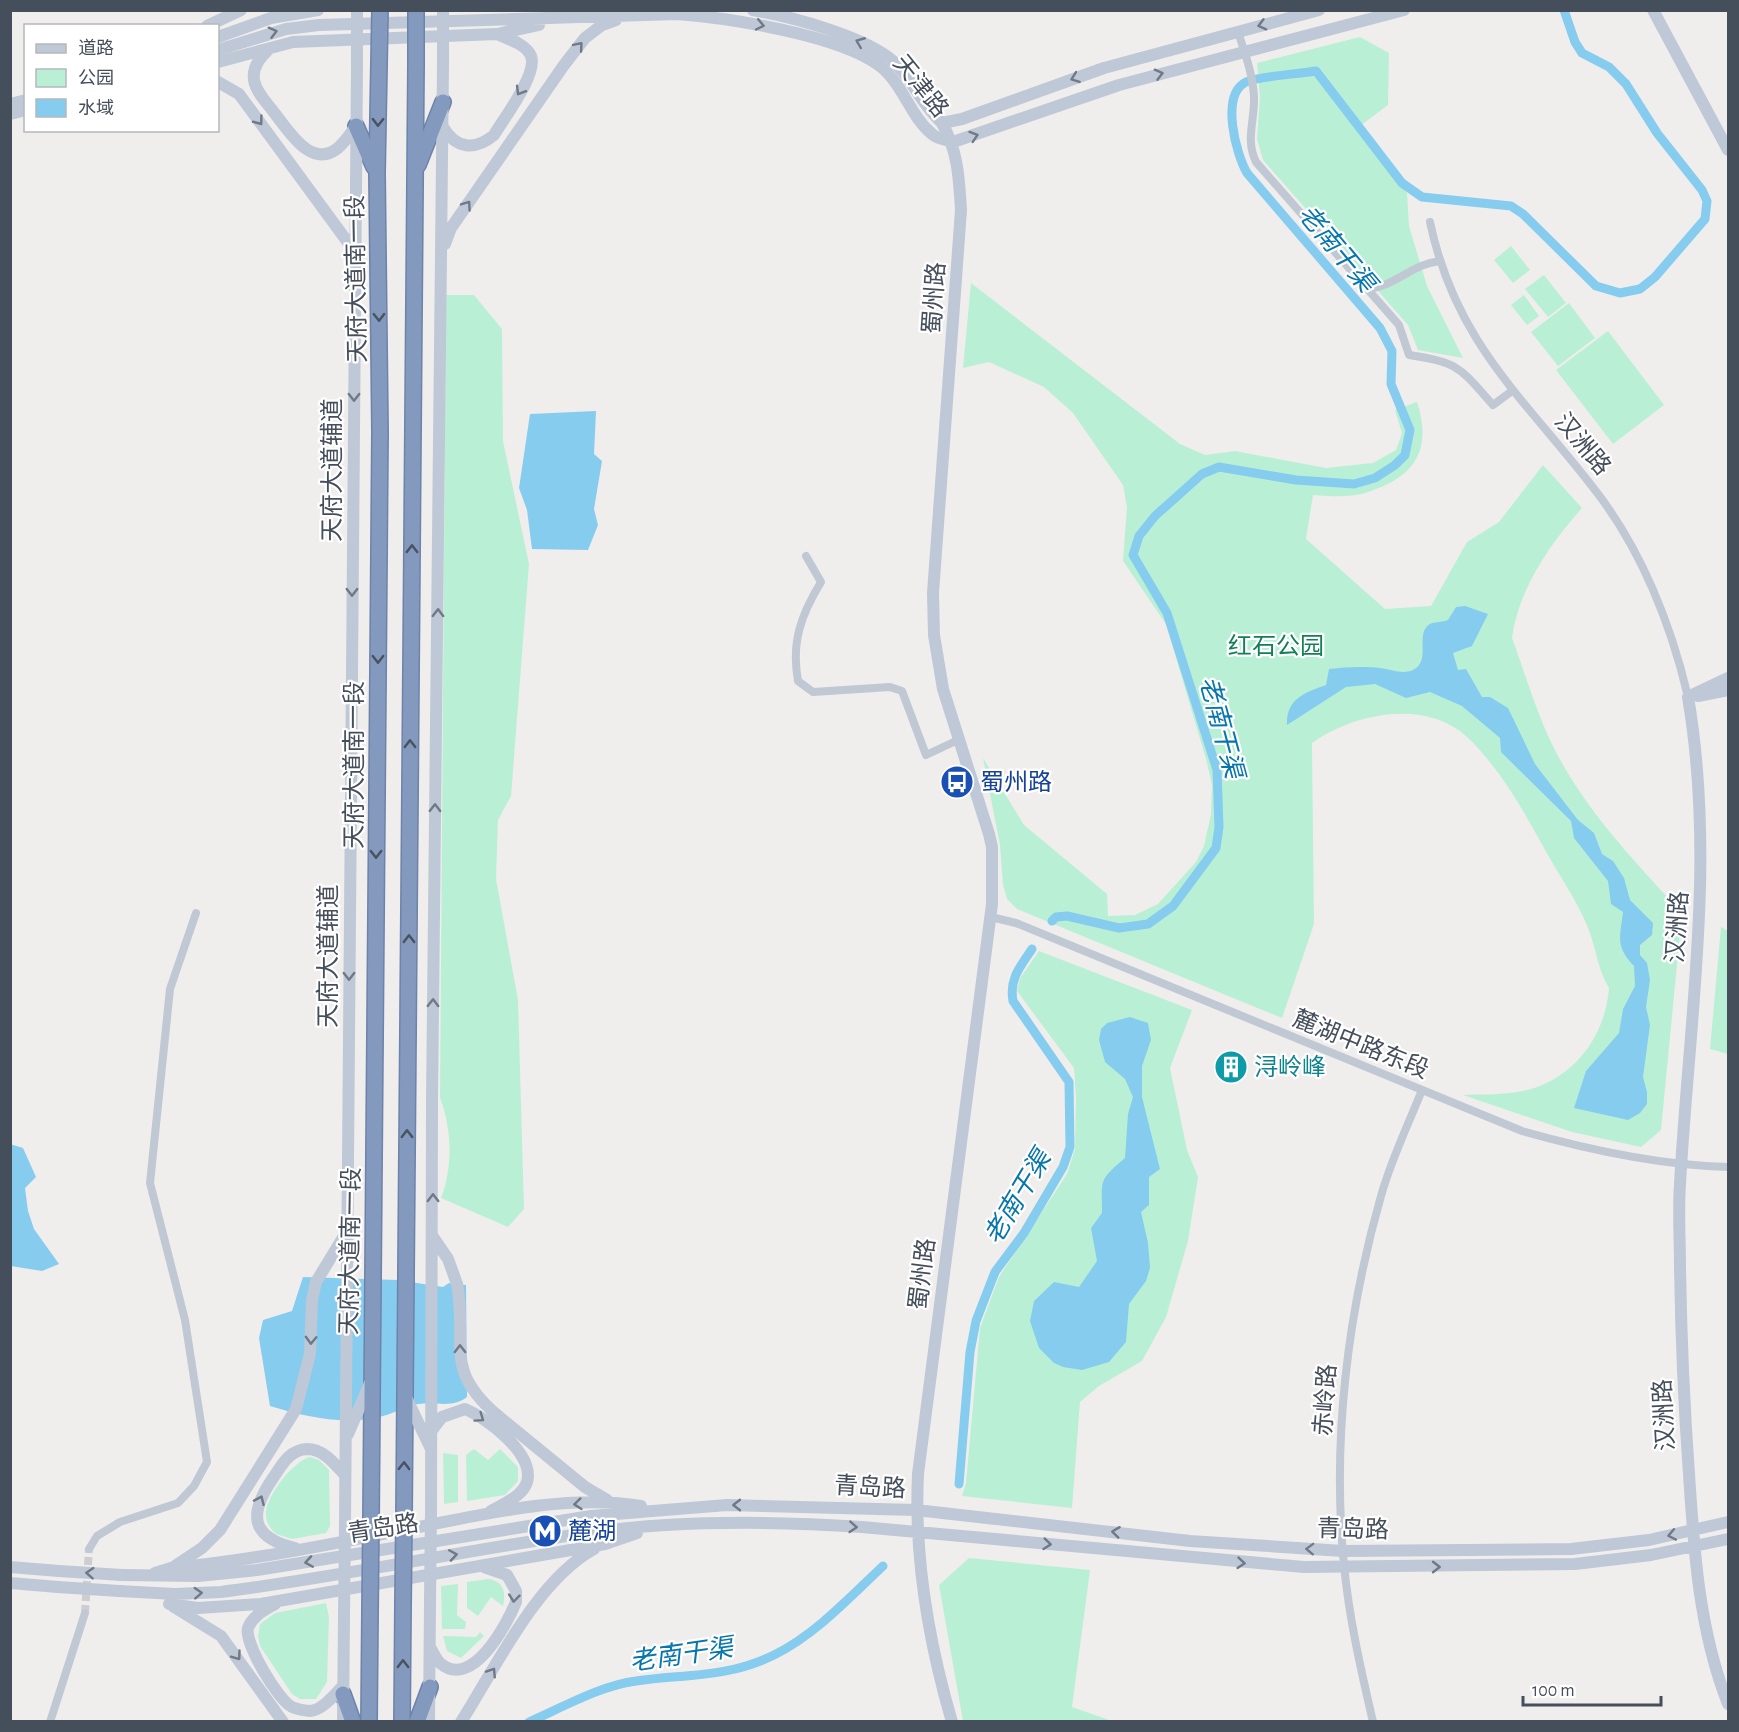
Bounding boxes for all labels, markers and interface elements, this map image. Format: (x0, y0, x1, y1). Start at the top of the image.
one-way arrow (755, 18, 765, 31)
one-way arrow (1258, 18, 1268, 31)
legend (24, 24, 219, 132)
one-way arrow (268, 27, 278, 40)
one-way arrow (855, 37, 866, 50)
text: 道路 (78, 38, 114, 58)
one-way arrow (572, 41, 583, 52)
street label: 天津路 (888, 50, 954, 122)
text: 公园 (78, 69, 114, 88)
one-way arrow (1153, 69, 1164, 81)
one-way arrow (1070, 71, 1081, 84)
one-way arrow (516, 85, 528, 95)
text: 水域 (78, 99, 114, 118)
one-way arrow (252, 114, 263, 125)
one-way arrow (372, 118, 384, 127)
one-way arrow (968, 131, 979, 143)
street label: 天府大道南一段 (342, 195, 370, 363)
one-way arrow (460, 200, 471, 211)
water label: 老南干渠 (1293, 200, 1383, 300)
street label: 蜀州路 (919, 261, 949, 335)
one-way arrow (372, 313, 385, 322)
one-way arrow (348, 392, 360, 401)
street label: 天府大道辅道 (319, 398, 345, 542)
street label: 汉洲路 (1550, 408, 1616, 480)
one-way arrow (406, 544, 418, 553)
one-way arrow (346, 587, 358, 596)
one-way arrow (431, 609, 444, 618)
park label: 红石公园 (1228, 633, 1324, 659)
one-way arrow (372, 655, 384, 664)
water label: 老南干渠 (1195, 673, 1249, 785)
street label: 天府大道南一段 (341, 681, 367, 849)
one-way arrow (404, 739, 416, 748)
bus stop icon: 蜀州路 (939, 764, 975, 800)
place label: 蜀州路 (980, 769, 1052, 795)
one-way arrow (429, 804, 442, 813)
one-way arrow (370, 850, 382, 859)
street label: 天府大道辅道 (315, 884, 341, 1028)
street label: 汉洲路 (1662, 890, 1692, 964)
one-way arrow (403, 934, 415, 943)
one-way arrow (343, 971, 355, 980)
one-way arrow (427, 999, 439, 1008)
street label: 麓湖中路东段 (1289, 1005, 1433, 1083)
building icon: 浔岭峰 (1213, 1049, 1249, 1085)
place label: 浔岭峰 (1254, 1054, 1326, 1080)
one-way arrow (401, 1129, 413, 1138)
water label: 老南干渠 (979, 1142, 1058, 1249)
street label: 天府大道南一段 (336, 1167, 364, 1335)
one-way arrow (427, 1194, 439, 1203)
street label: 蜀州路 (905, 1237, 939, 1311)
one-way arrow (305, 1335, 317, 1344)
one-way arrow (454, 1344, 466, 1353)
street label: 赤岭路 (1310, 1363, 1340, 1437)
street label: 汉洲路 (1649, 1378, 1679, 1452)
one-way arrow (474, 1411, 485, 1422)
one-way arrow (398, 1461, 411, 1470)
street label: 青岛路 (833, 1472, 907, 1502)
one-way arrow (253, 1495, 265, 1506)
one-way arrow (574, 1497, 583, 1509)
one-way arrow (732, 1499, 741, 1512)
street label: 青岛路 (345, 1510, 421, 1546)
metro station icon: 麓湖 (527, 1513, 563, 1549)
street label: 青岛路 (1317, 1515, 1389, 1543)
place label: 麓湖 (568, 1519, 616, 1544)
one-way arrow (848, 1520, 857, 1533)
one-way arrow (1111, 1526, 1120, 1539)
one-way arrow (1667, 1528, 1677, 1541)
one-way arrow (1042, 1537, 1052, 1550)
one-way arrow (1305, 1543, 1314, 1556)
one-way arrow (448, 1549, 458, 1562)
one-way arrow (304, 1555, 313, 1567)
one-way arrow (1237, 1556, 1246, 1569)
one-way arrow (1431, 1561, 1440, 1573)
one-way arrow (86, 1567, 95, 1580)
one-way arrow (194, 1587, 203, 1600)
one-way arrow (508, 1593, 521, 1603)
water label: 老南干渠 (628, 1633, 738, 1675)
one-way arrow (230, 1650, 241, 1661)
one-way arrow (396, 1659, 409, 1668)
one-way arrow (485, 1668, 497, 1678)
scale bar (1523, 1669, 1661, 1707)
text: 100 m (1532, 1682, 1575, 1700)

